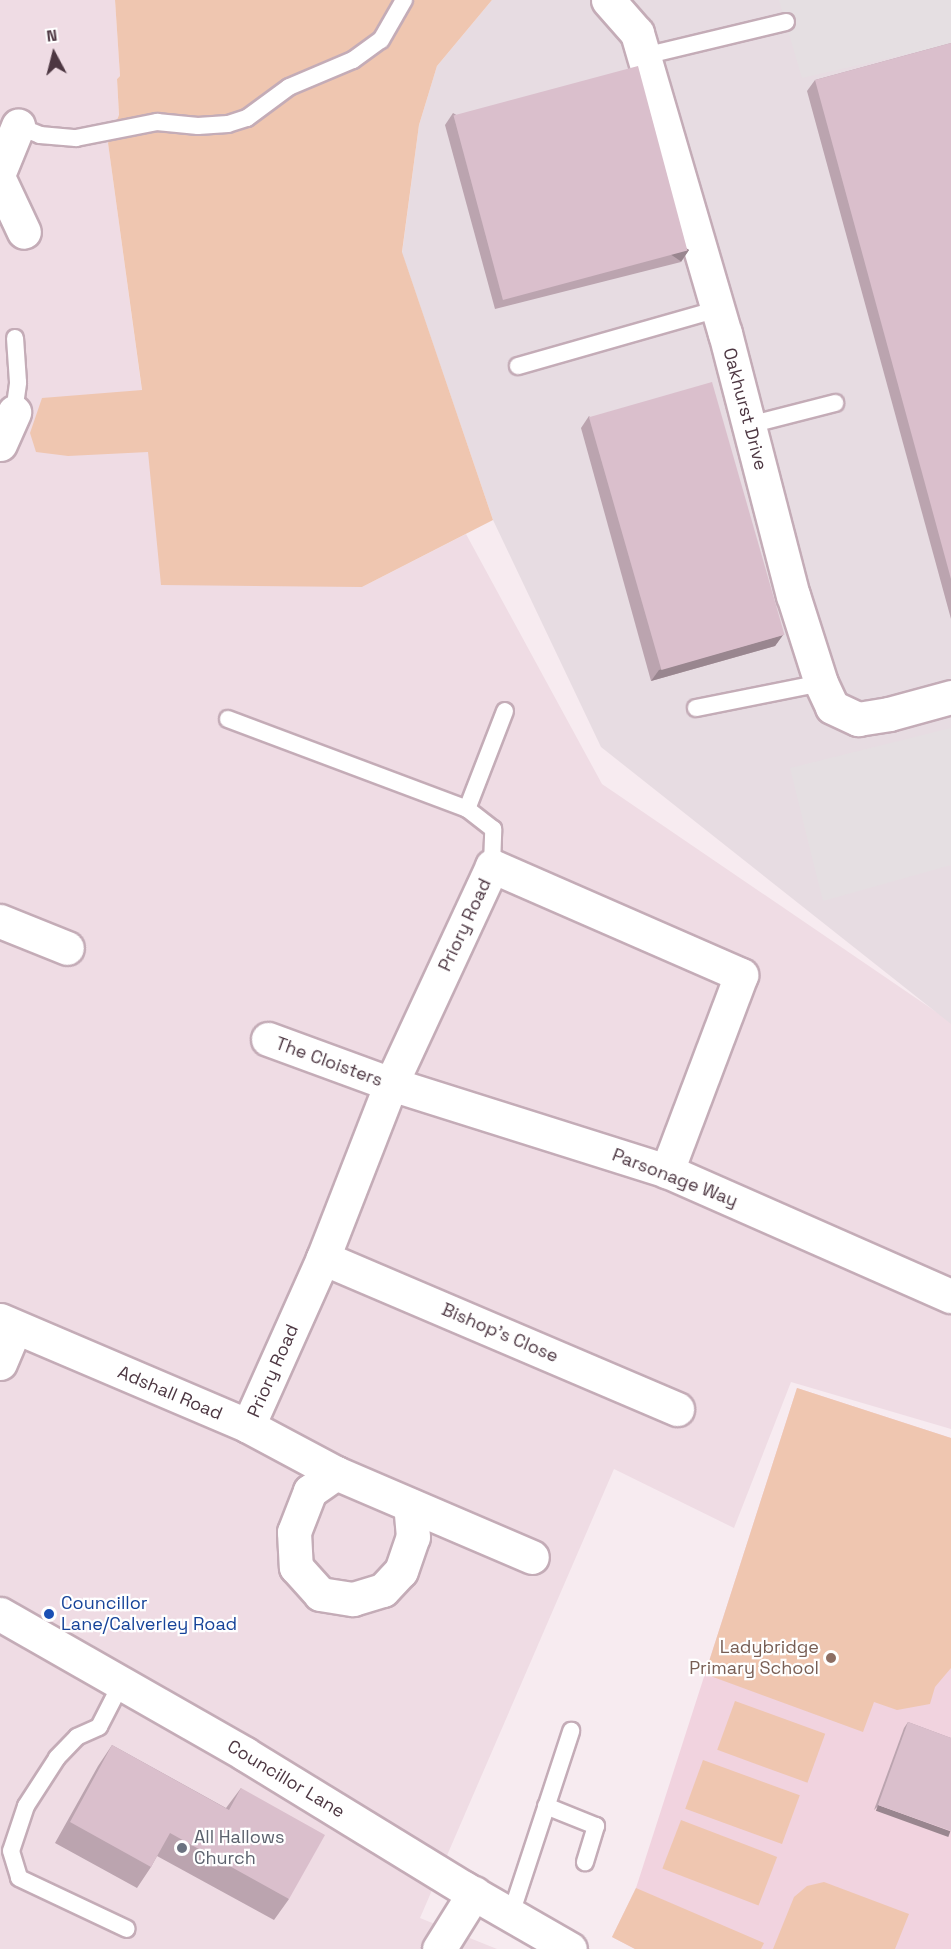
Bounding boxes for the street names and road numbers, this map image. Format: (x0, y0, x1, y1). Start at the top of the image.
street label: Oakhurst Drive (718, 345, 772, 473)
street label: Priory Road (434, 875, 496, 975)
street label: The Cloisters (273, 1033, 385, 1091)
street label: Parsonage Way (609, 1144, 741, 1212)
street label: Bishop's Close (438, 1299, 562, 1367)
street label: Priory Road (243, 1321, 303, 1421)
street label: Adshall Road (114, 1361, 226, 1425)
street label: Councillor Lane (223, 1735, 349, 1823)

